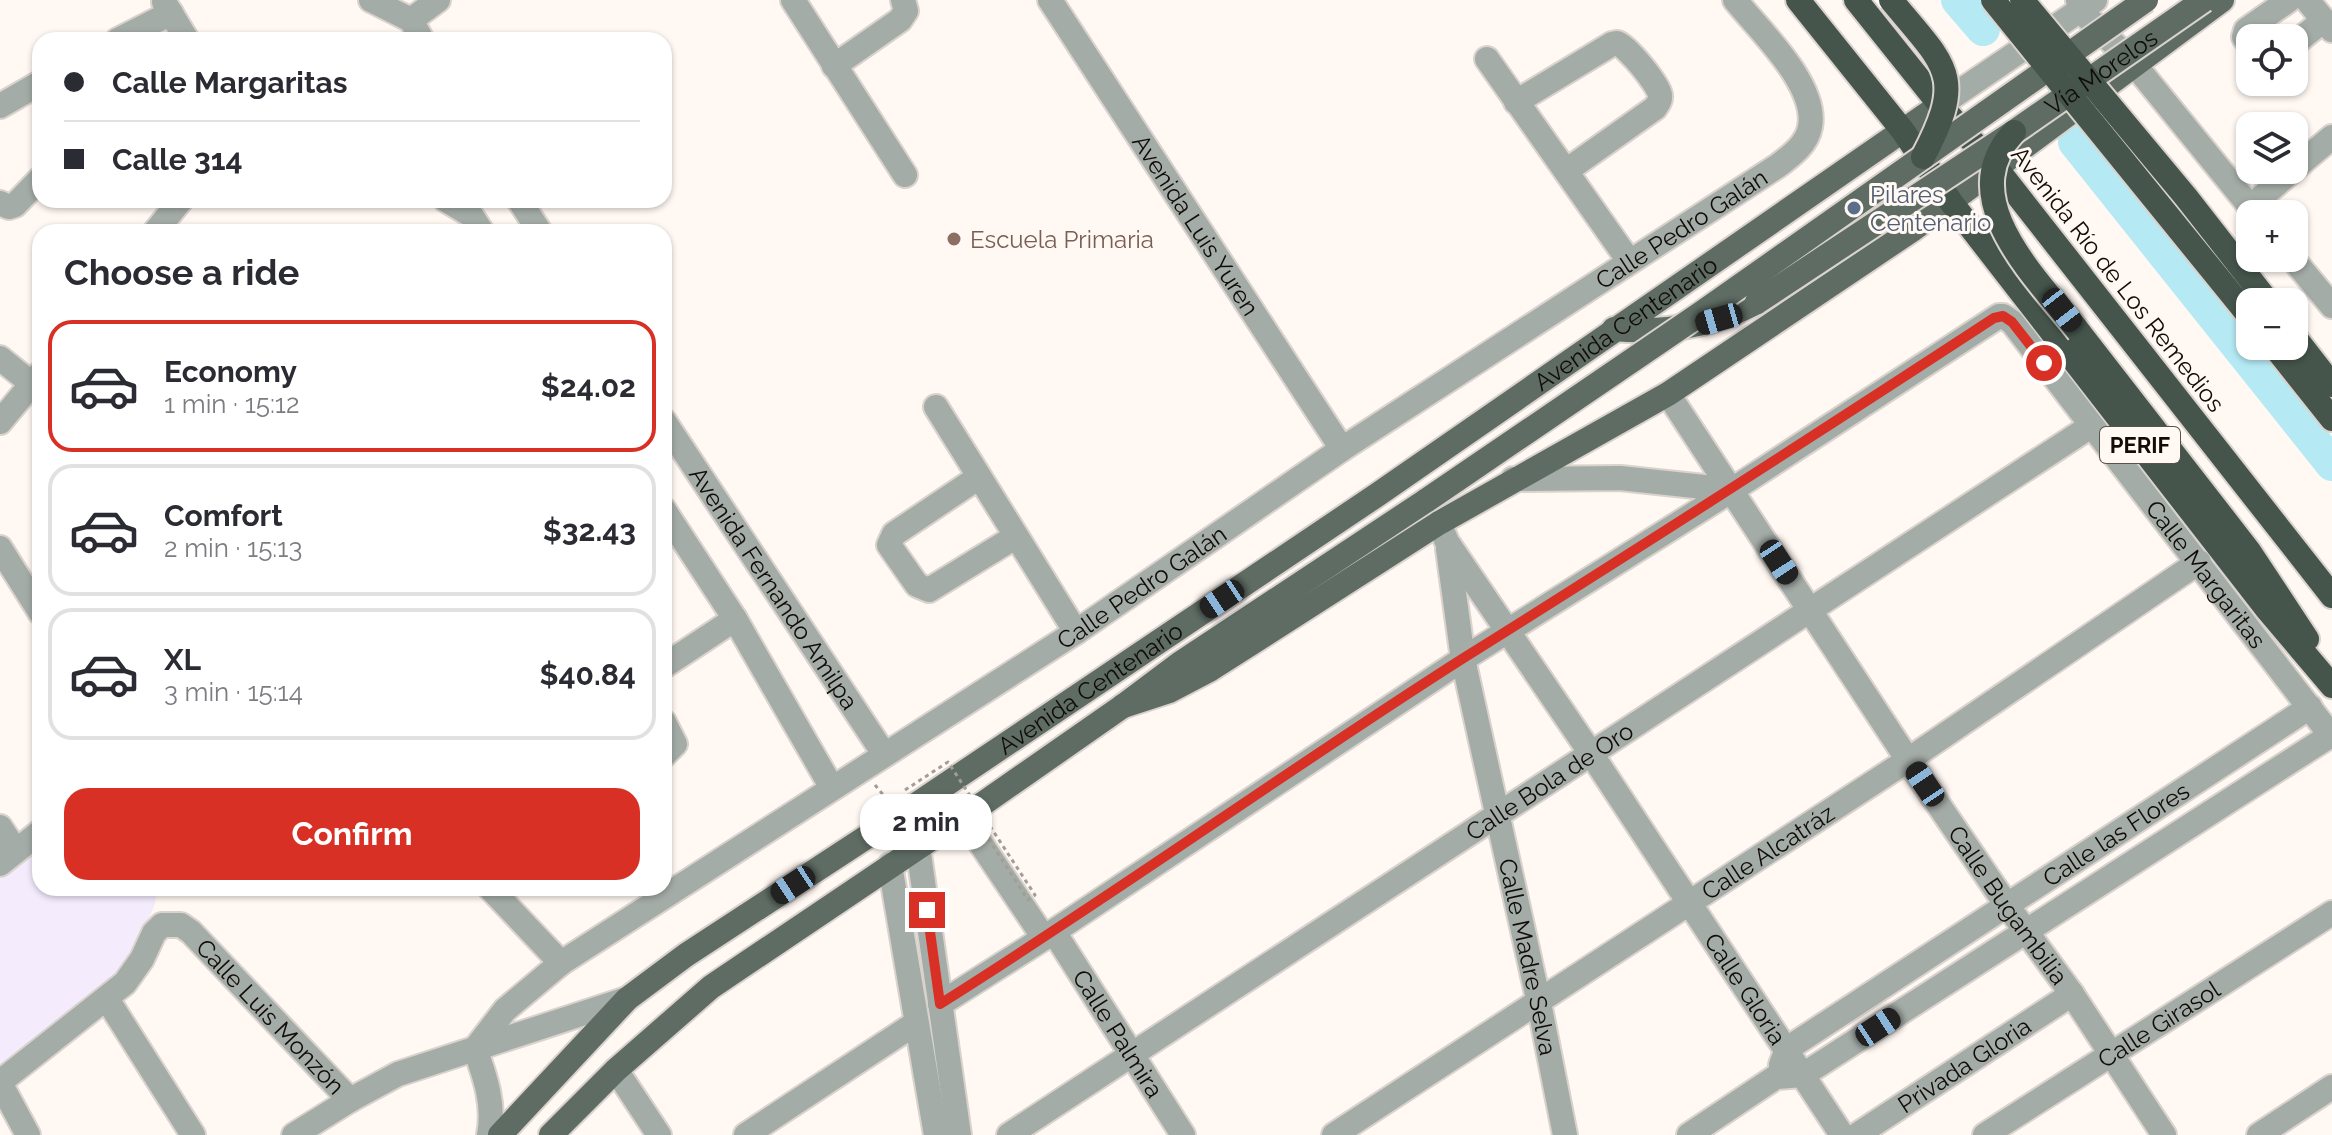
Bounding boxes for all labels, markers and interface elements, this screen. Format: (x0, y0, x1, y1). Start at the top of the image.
street label: Vía Morelos (2039, 22, 2163, 121)
map controls (2236, 24, 2308, 360)
button: locate (2236, 24, 2308, 96)
text: Calle Margaritas (112, 65, 348, 100)
button: layers (2236, 112, 2308, 184)
street label: Avenida Luis Yuren (1127, 129, 1266, 321)
street label: Avenida Río de Los Remedios (2005, 141, 2231, 417)
text: Calle 314 (112, 142, 243, 177)
street label: Calle Pedro Galán (1590, 162, 1773, 295)
place label: Pilares Centenario (1870, 180, 1991, 237)
marker: Pilares Centenario (1845, 199, 1863, 217)
button: + (2236, 200, 2308, 272)
place label: Escuela Primaria (970, 225, 1154, 254)
marker: Escuela Primaria (945, 230, 963, 248)
street label: Avenida Centenario (1528, 249, 1723, 397)
text: Choose a ride (64, 251, 299, 293)
car (2038, 284, 2086, 336)
button: − (2236, 288, 2308, 360)
car (1693, 301, 1745, 337)
route start (2026, 345, 2062, 381)
icon: car (68, 350, 140, 422)
text: Economy (164, 354, 297, 389)
text: $24.02 (541, 369, 636, 404)
text: 1 min · 15:12 (164, 389, 300, 419)
road number: PERIF (2100, 427, 2180, 463)
street label: Avenida Fernando Amilpa (684, 461, 865, 715)
icon: car (68, 494, 140, 566)
street label: Calle Margaritas (2140, 494, 2273, 654)
text: Comfort (164, 498, 283, 533)
text: $32.43 (543, 513, 636, 548)
street label: Calle Pedro Galán (1051, 519, 1232, 655)
text: 2 min · 15:13 (164, 533, 302, 563)
car (1756, 535, 1802, 589)
car (1195, 576, 1249, 622)
street label: Avenida Centenario (992, 615, 1188, 760)
icon: car (68, 638, 140, 710)
text: XL (164, 642, 201, 677)
text: $40.84 (539, 657, 636, 692)
text: 3 min · 15:14 (164, 677, 303, 707)
street label: Calle Bola de Oro (1460, 716, 1639, 846)
car (1902, 757, 1948, 811)
street label: Calle las Flores (2037, 776, 2194, 892)
button: Confirm (64, 788, 640, 880)
callout: 2 min (861, 794, 993, 850)
street label: Calle Alcatráz (1696, 798, 1839, 905)
text: 2 min (892, 807, 960, 837)
street label: Calle Bugambilia (1942, 820, 2075, 990)
street label: Calle Madre Selva (1493, 856, 1563, 1058)
car (766, 862, 820, 908)
route end (909, 892, 945, 928)
street label: Calle Gloria (1699, 927, 1793, 1050)
street label: Calle Luis Monzón (190, 933, 351, 1100)
street label: Calle Palmira (1067, 964, 1170, 1103)
street label: Calle Girasol (2092, 974, 2225, 1074)
car (1851, 1004, 1905, 1050)
street label: Privada Gloria (1892, 1011, 2036, 1119)

